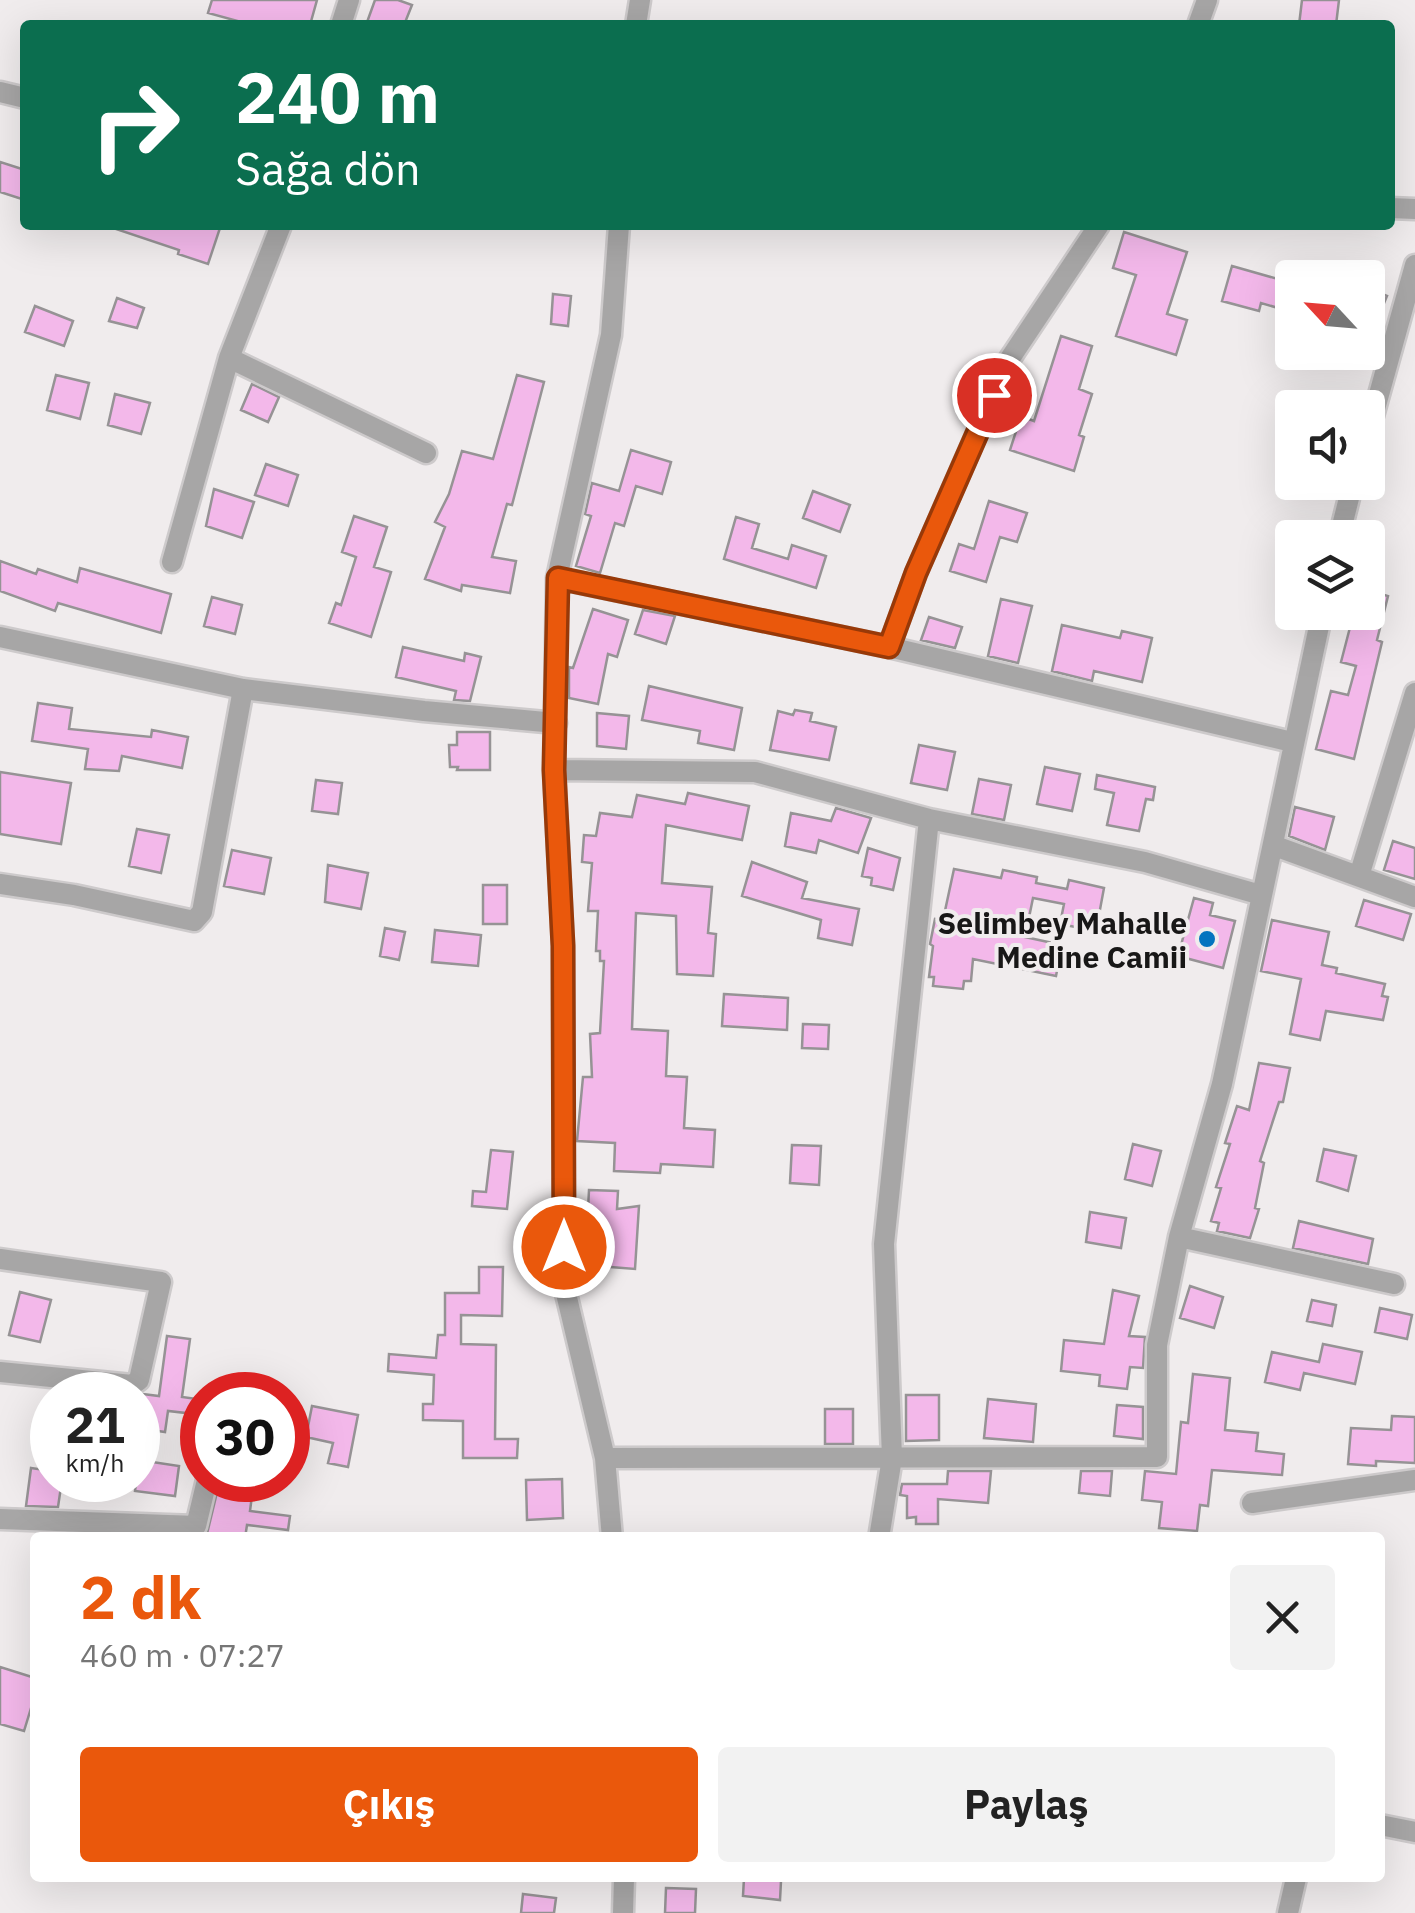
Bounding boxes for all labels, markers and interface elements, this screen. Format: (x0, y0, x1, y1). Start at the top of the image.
text: 240 m (235, 51, 440, 142)
icon: right (70, 60, 200, 190)
text: Sağa dön (235, 139, 420, 197)
north arrow (1275, 260, 1385, 370)
map controls (1275, 260, 1385, 630)
pin (952, 353, 1037, 438)
icon: arrive (967, 368, 1022, 423)
button: sound (1275, 390, 1385, 500)
button: layers (1275, 520, 1385, 630)
place label: Selimbey Mahalle Medine Camii (938, 903, 1187, 976)
marker: Selimbey Mahalle Medine Camii (1196, 928, 1218, 950)
position arrow (512, 1195, 616, 1299)
speed limit sign: 30 (180, 1372, 310, 1502)
text: 21 (65, 1392, 125, 1457)
text: km/h (66, 1446, 124, 1479)
text: 2 dk (80, 1557, 201, 1636)
button: close (1230, 1565, 1335, 1670)
text: 460 m · 07:27 (80, 1634, 285, 1676)
button: Çıkış (80, 1747, 698, 1862)
button: Paylaş (718, 1747, 1335, 1862)

